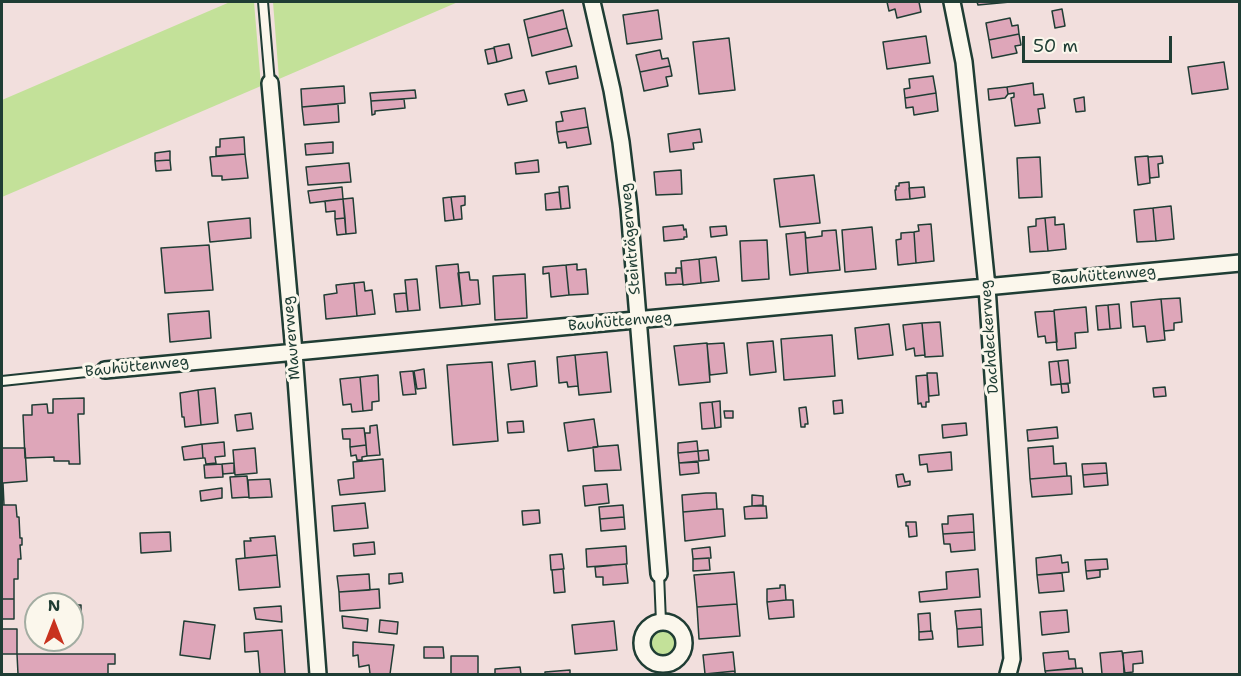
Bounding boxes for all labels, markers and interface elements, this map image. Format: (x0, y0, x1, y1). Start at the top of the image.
scale bar (1025, 24, 1175, 62)
text: 50 m (1033, 34, 1078, 58)
street label: Steinträgerweg (617, 182, 645, 296)
street label: Bauhüttenweg (1051, 262, 1157, 290)
street label: Dachdeckerweg (977, 280, 1003, 394)
street label: Maurerweg (279, 295, 305, 381)
street label: Bauhüttenweg (567, 308, 673, 336)
street label: Bauhüttenweg (84, 353, 190, 381)
north arrow (24, 592, 84, 652)
text: N (48, 595, 60, 616)

